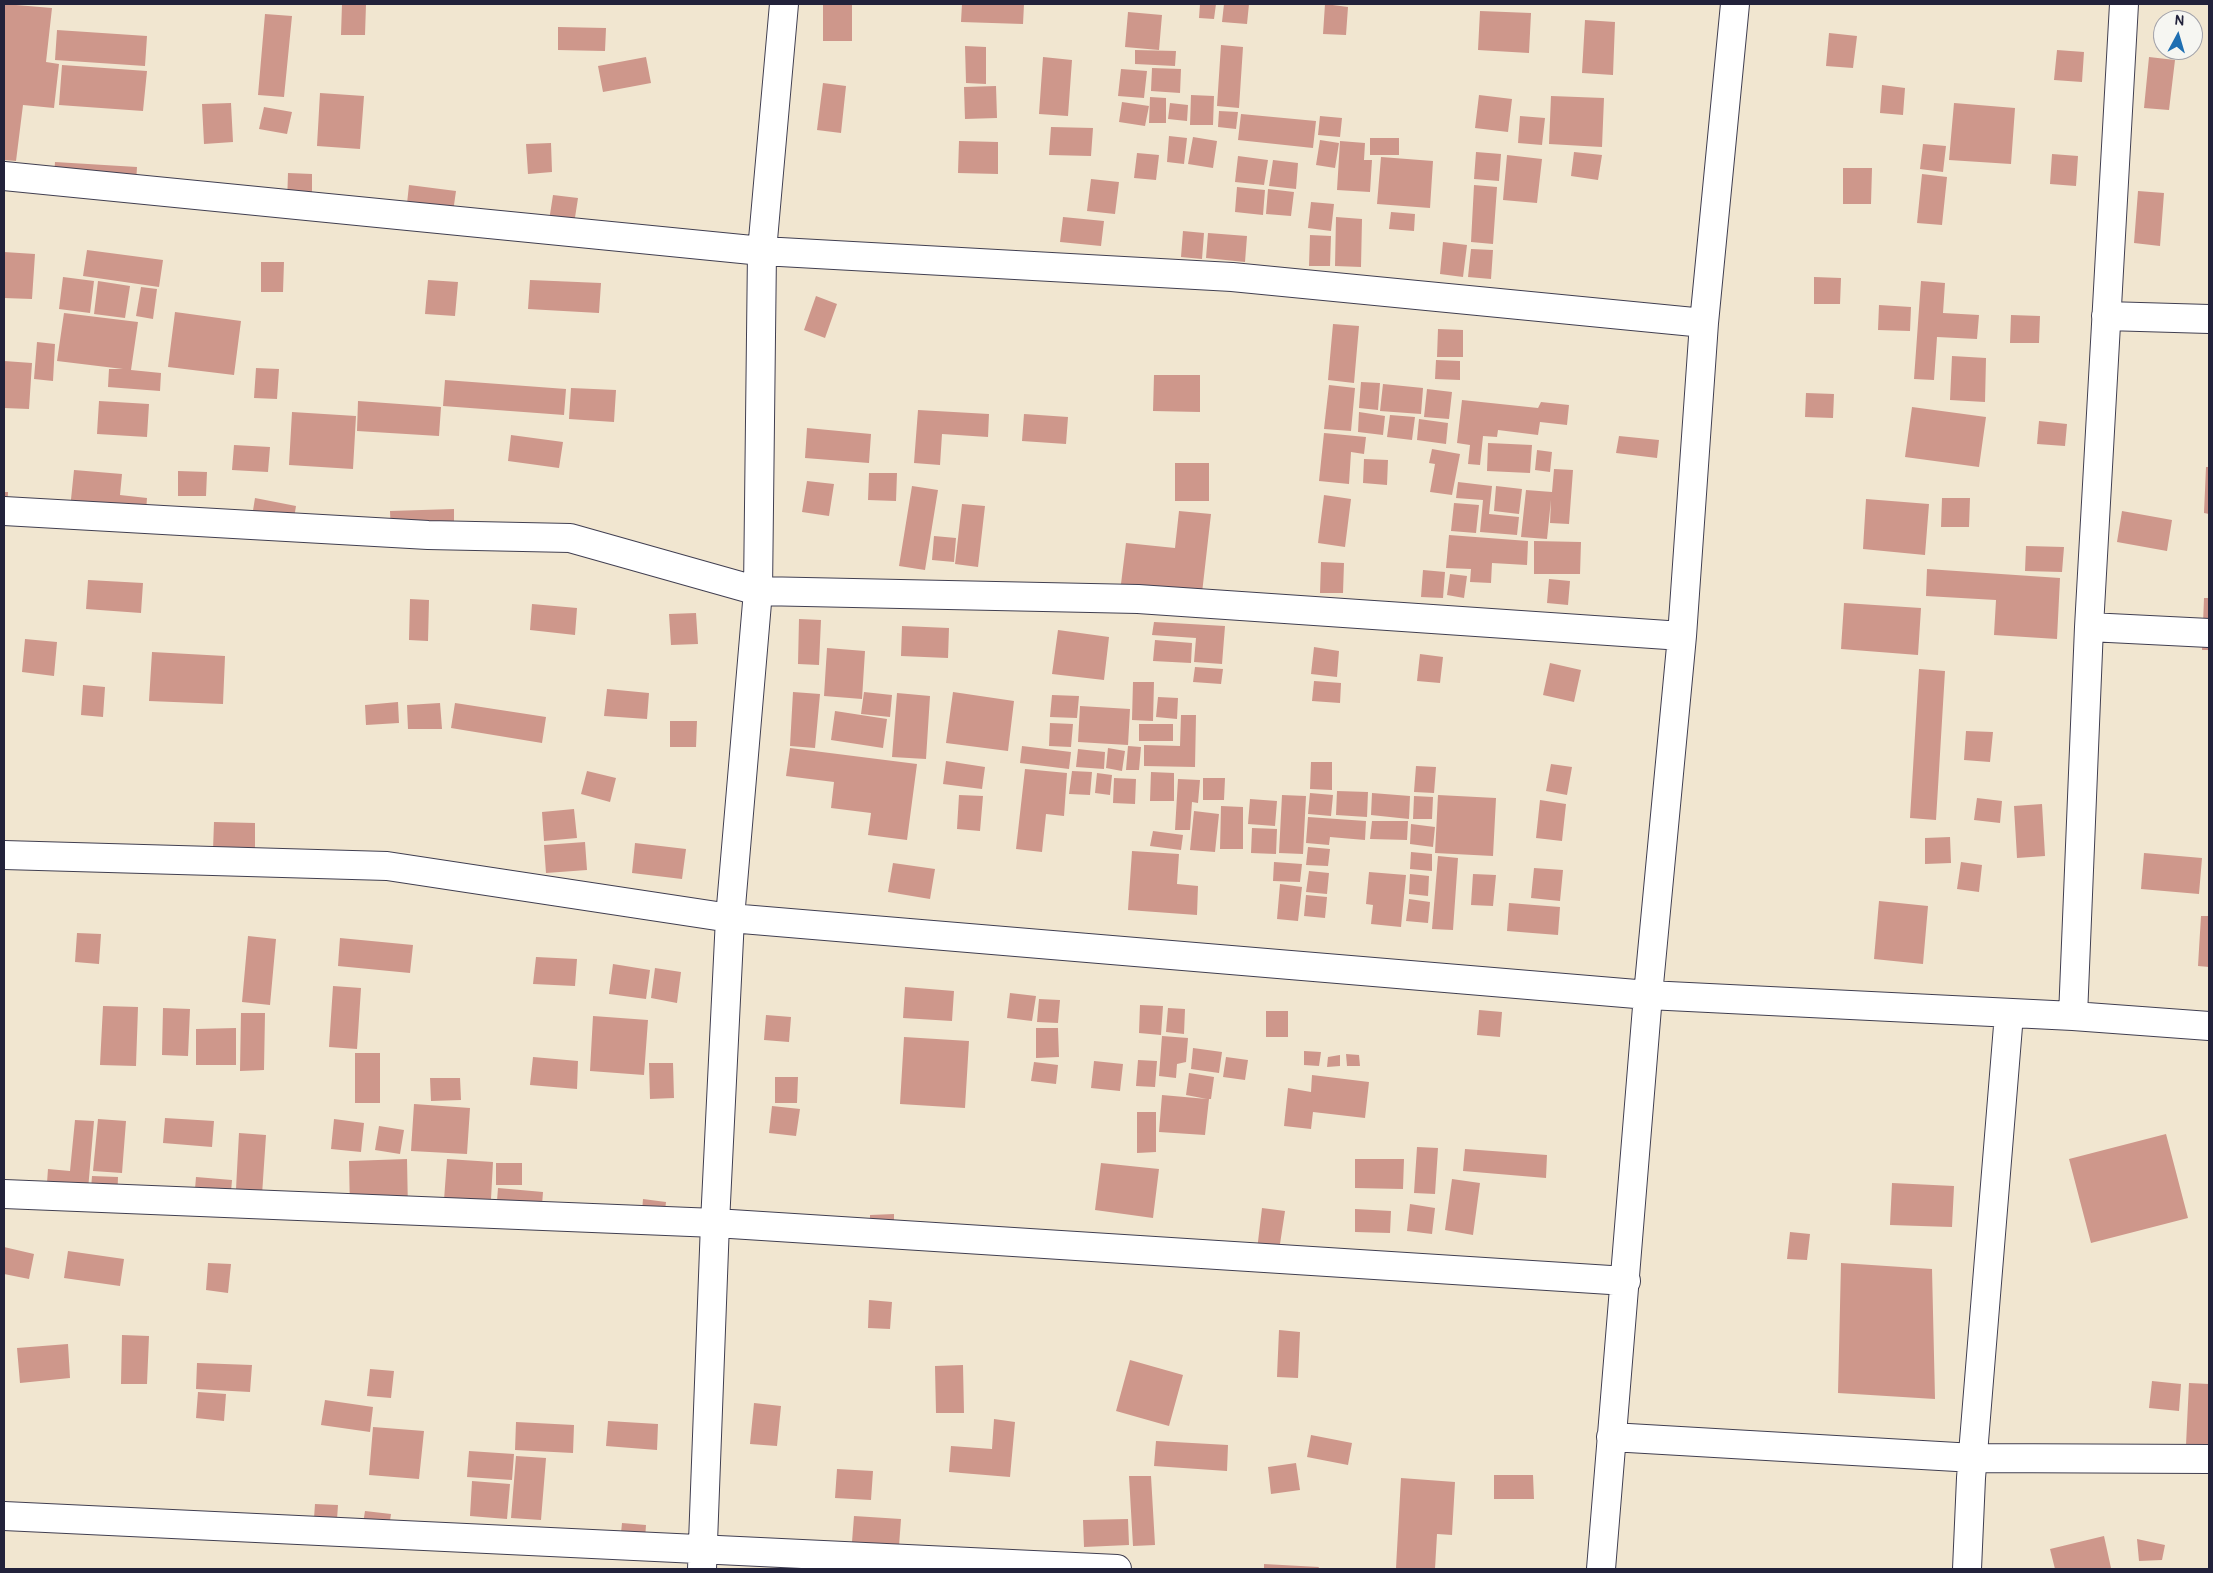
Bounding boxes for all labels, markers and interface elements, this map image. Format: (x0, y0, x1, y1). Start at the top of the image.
north arrow (2153, 10, 2203, 60)
text: N (2174, 12, 2185, 30)

